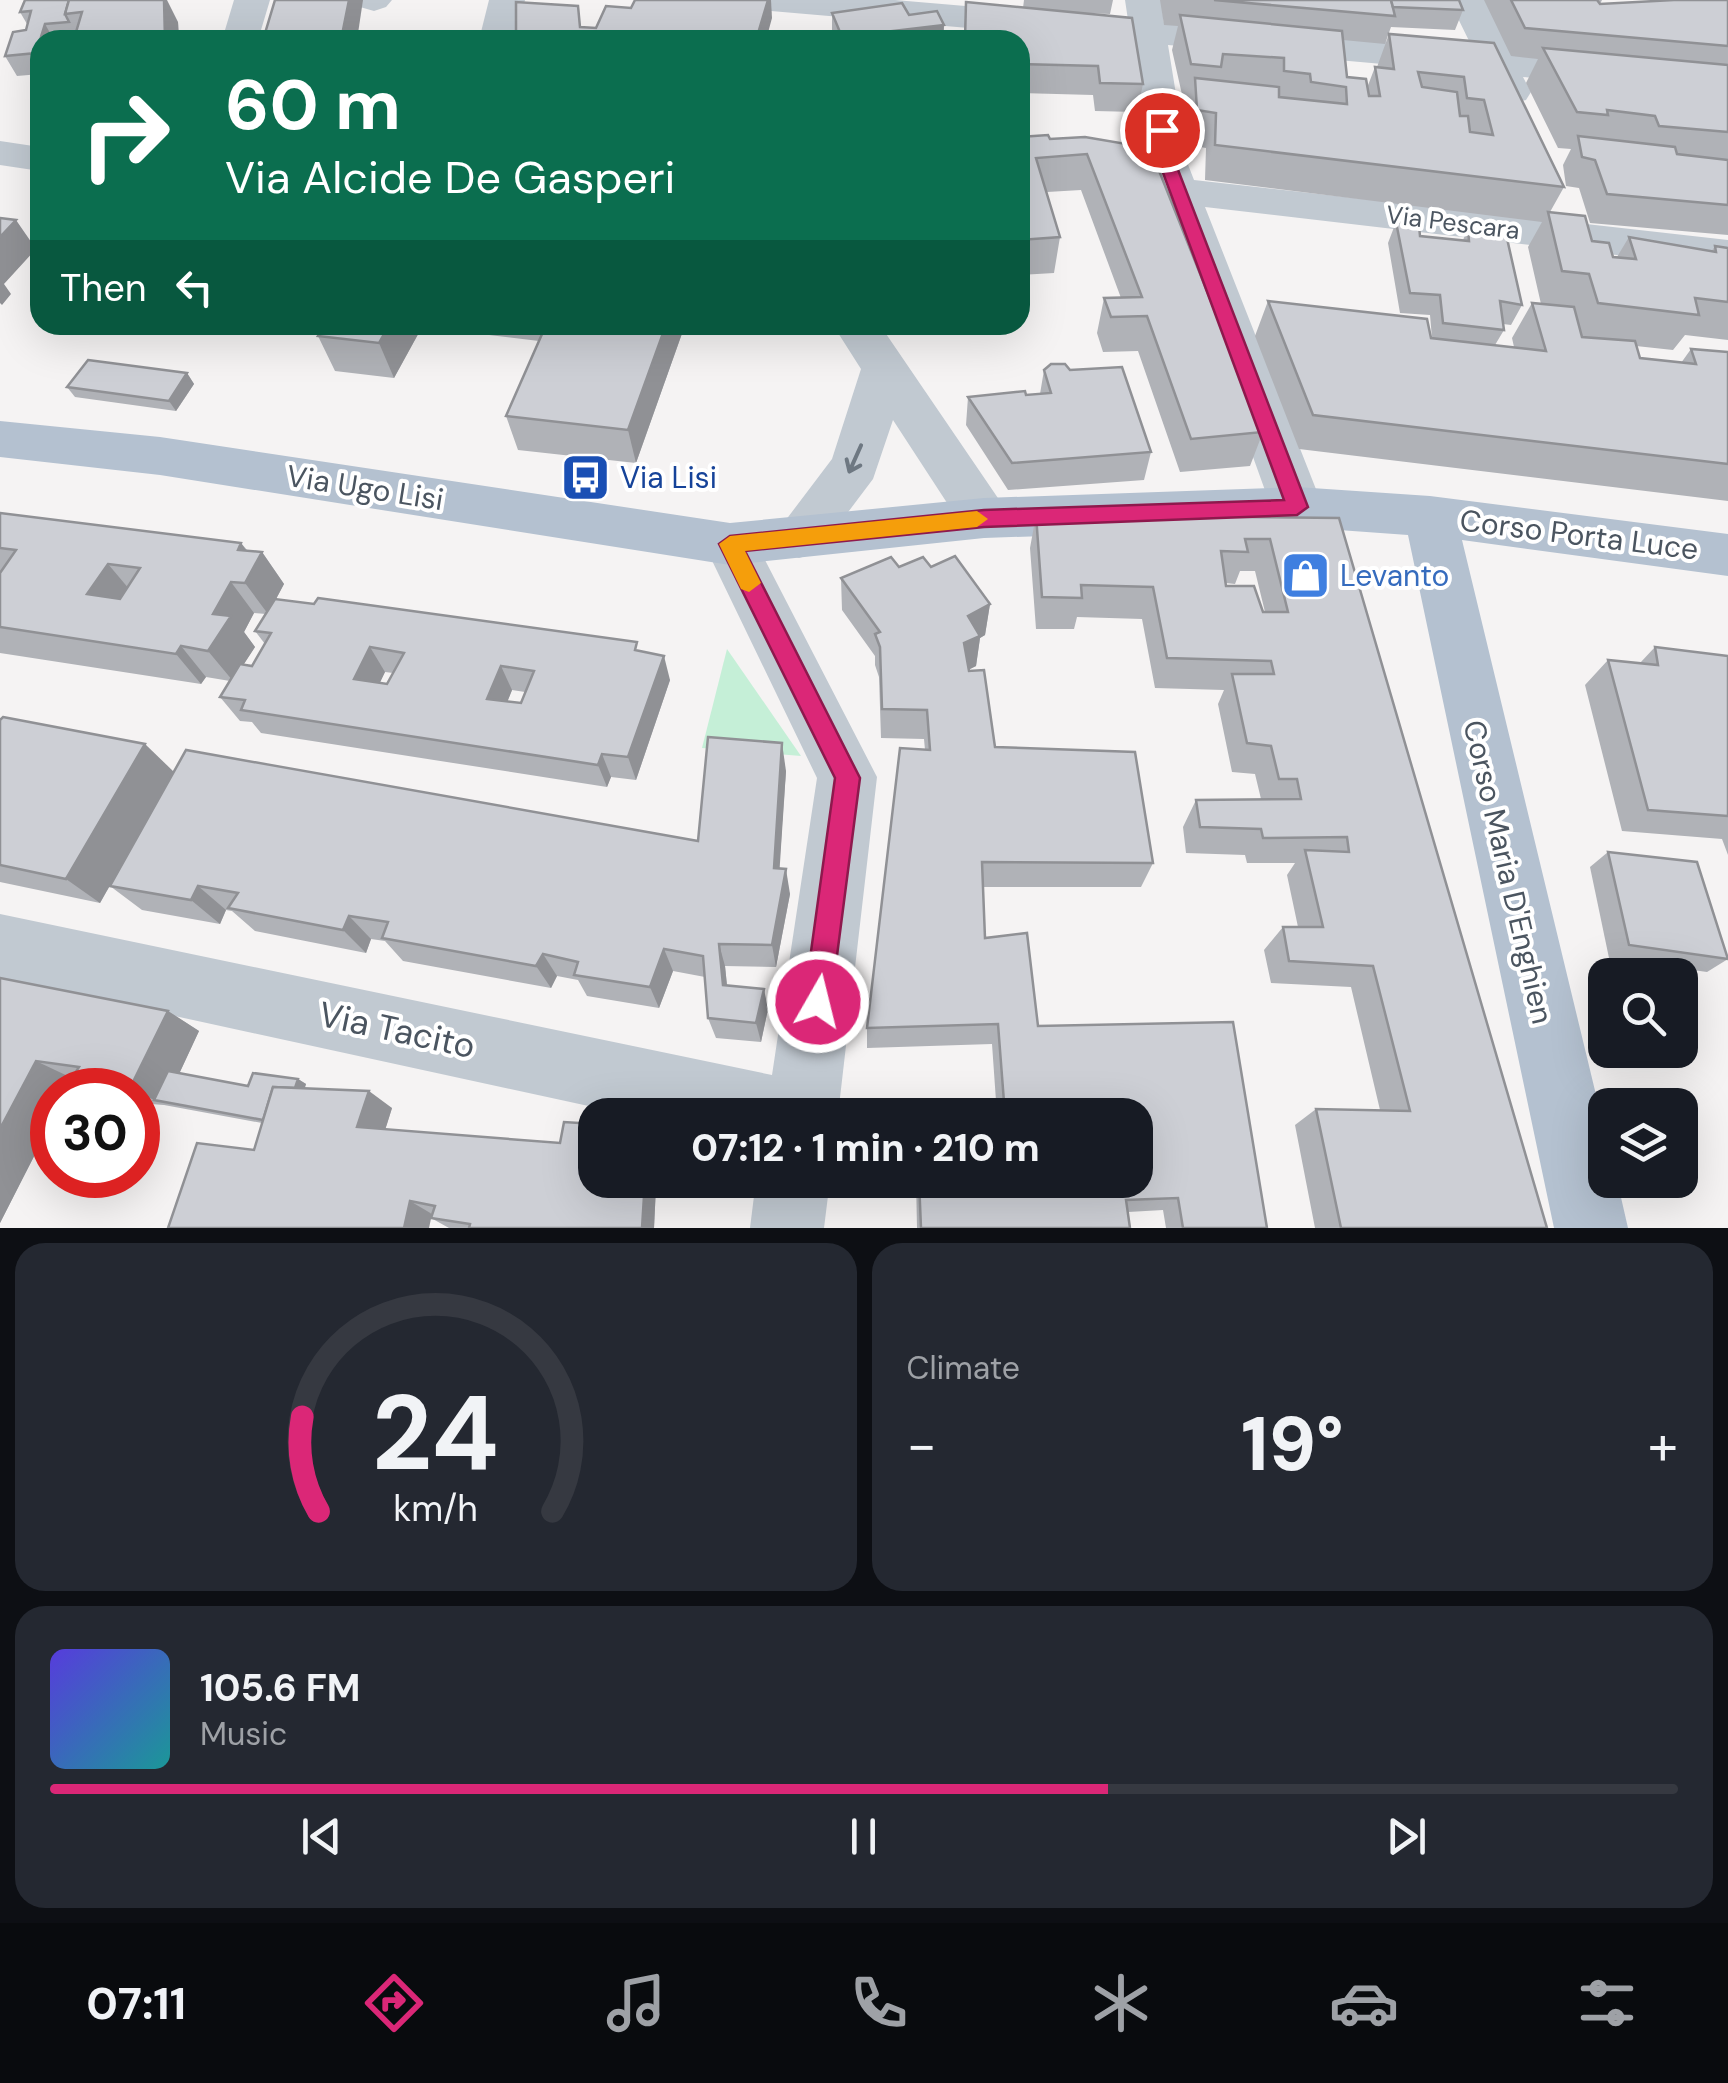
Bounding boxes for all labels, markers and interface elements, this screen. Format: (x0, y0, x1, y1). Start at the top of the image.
text: 60 m (225, 60, 401, 151)
icon: right (60, 70, 190, 200)
pin (1120, 88, 1205, 173)
icon: arrive (1135, 103, 1190, 158)
text: Via Alcide De Gasperi (225, 148, 675, 207)
street label: Via Pescara (1384, 198, 1522, 247)
icon: left (167, 260, 222, 315)
text: Then (60, 263, 147, 313)
one-way arrow (845, 443, 863, 474)
bus stop icon: Via Lisi (559, 452, 611, 504)
street label: Via Ugo Lisi (284, 456, 446, 519)
place label: Via Lisi (620, 458, 717, 497)
street label: Corso Porta Luce (1458, 501, 1701, 568)
shop icon: Levanto (1279, 550, 1331, 602)
place label: Levanto (1340, 556, 1449, 595)
street label: Corso Maria D'Enghien (1455, 716, 1562, 1028)
position arrow (766, 950, 870, 1054)
map controls (1588, 958, 1698, 1198)
button: search (1588, 958, 1698, 1068)
street label: Via Tacito (315, 991, 479, 1069)
speed limit sign: 30 (30, 1068, 160, 1198)
button: layers (1588, 1088, 1698, 1198)
text: 07:12 · 1 min · 210 m (691, 1123, 1040, 1173)
text: Climate (907, 1347, 1020, 1389)
text: 24 (372, 1366, 499, 1501)
text: 19° (1241, 1396, 1344, 1493)
text: − (907, 1409, 937, 1481)
text: + (1648, 1409, 1678, 1481)
text: km/h (394, 1486, 478, 1532)
text: 105.6 FM (200, 1663, 360, 1713)
text: Music (200, 1713, 287, 1755)
icon: previous (294, 1809, 349, 1864)
icon: pause (836, 1809, 891, 1864)
icon: next (1379, 1809, 1434, 1864)
icon: directions (359, 1968, 429, 2038)
icon: music (601, 1968, 671, 2038)
icon: phone (844, 1968, 914, 2038)
icon: climate (1086, 1968, 1156, 2038)
icon: car (1329, 1968, 1399, 2038)
icon: filters (1572, 1968, 1642, 2038)
text: 07:11 (86, 1974, 186, 2033)

